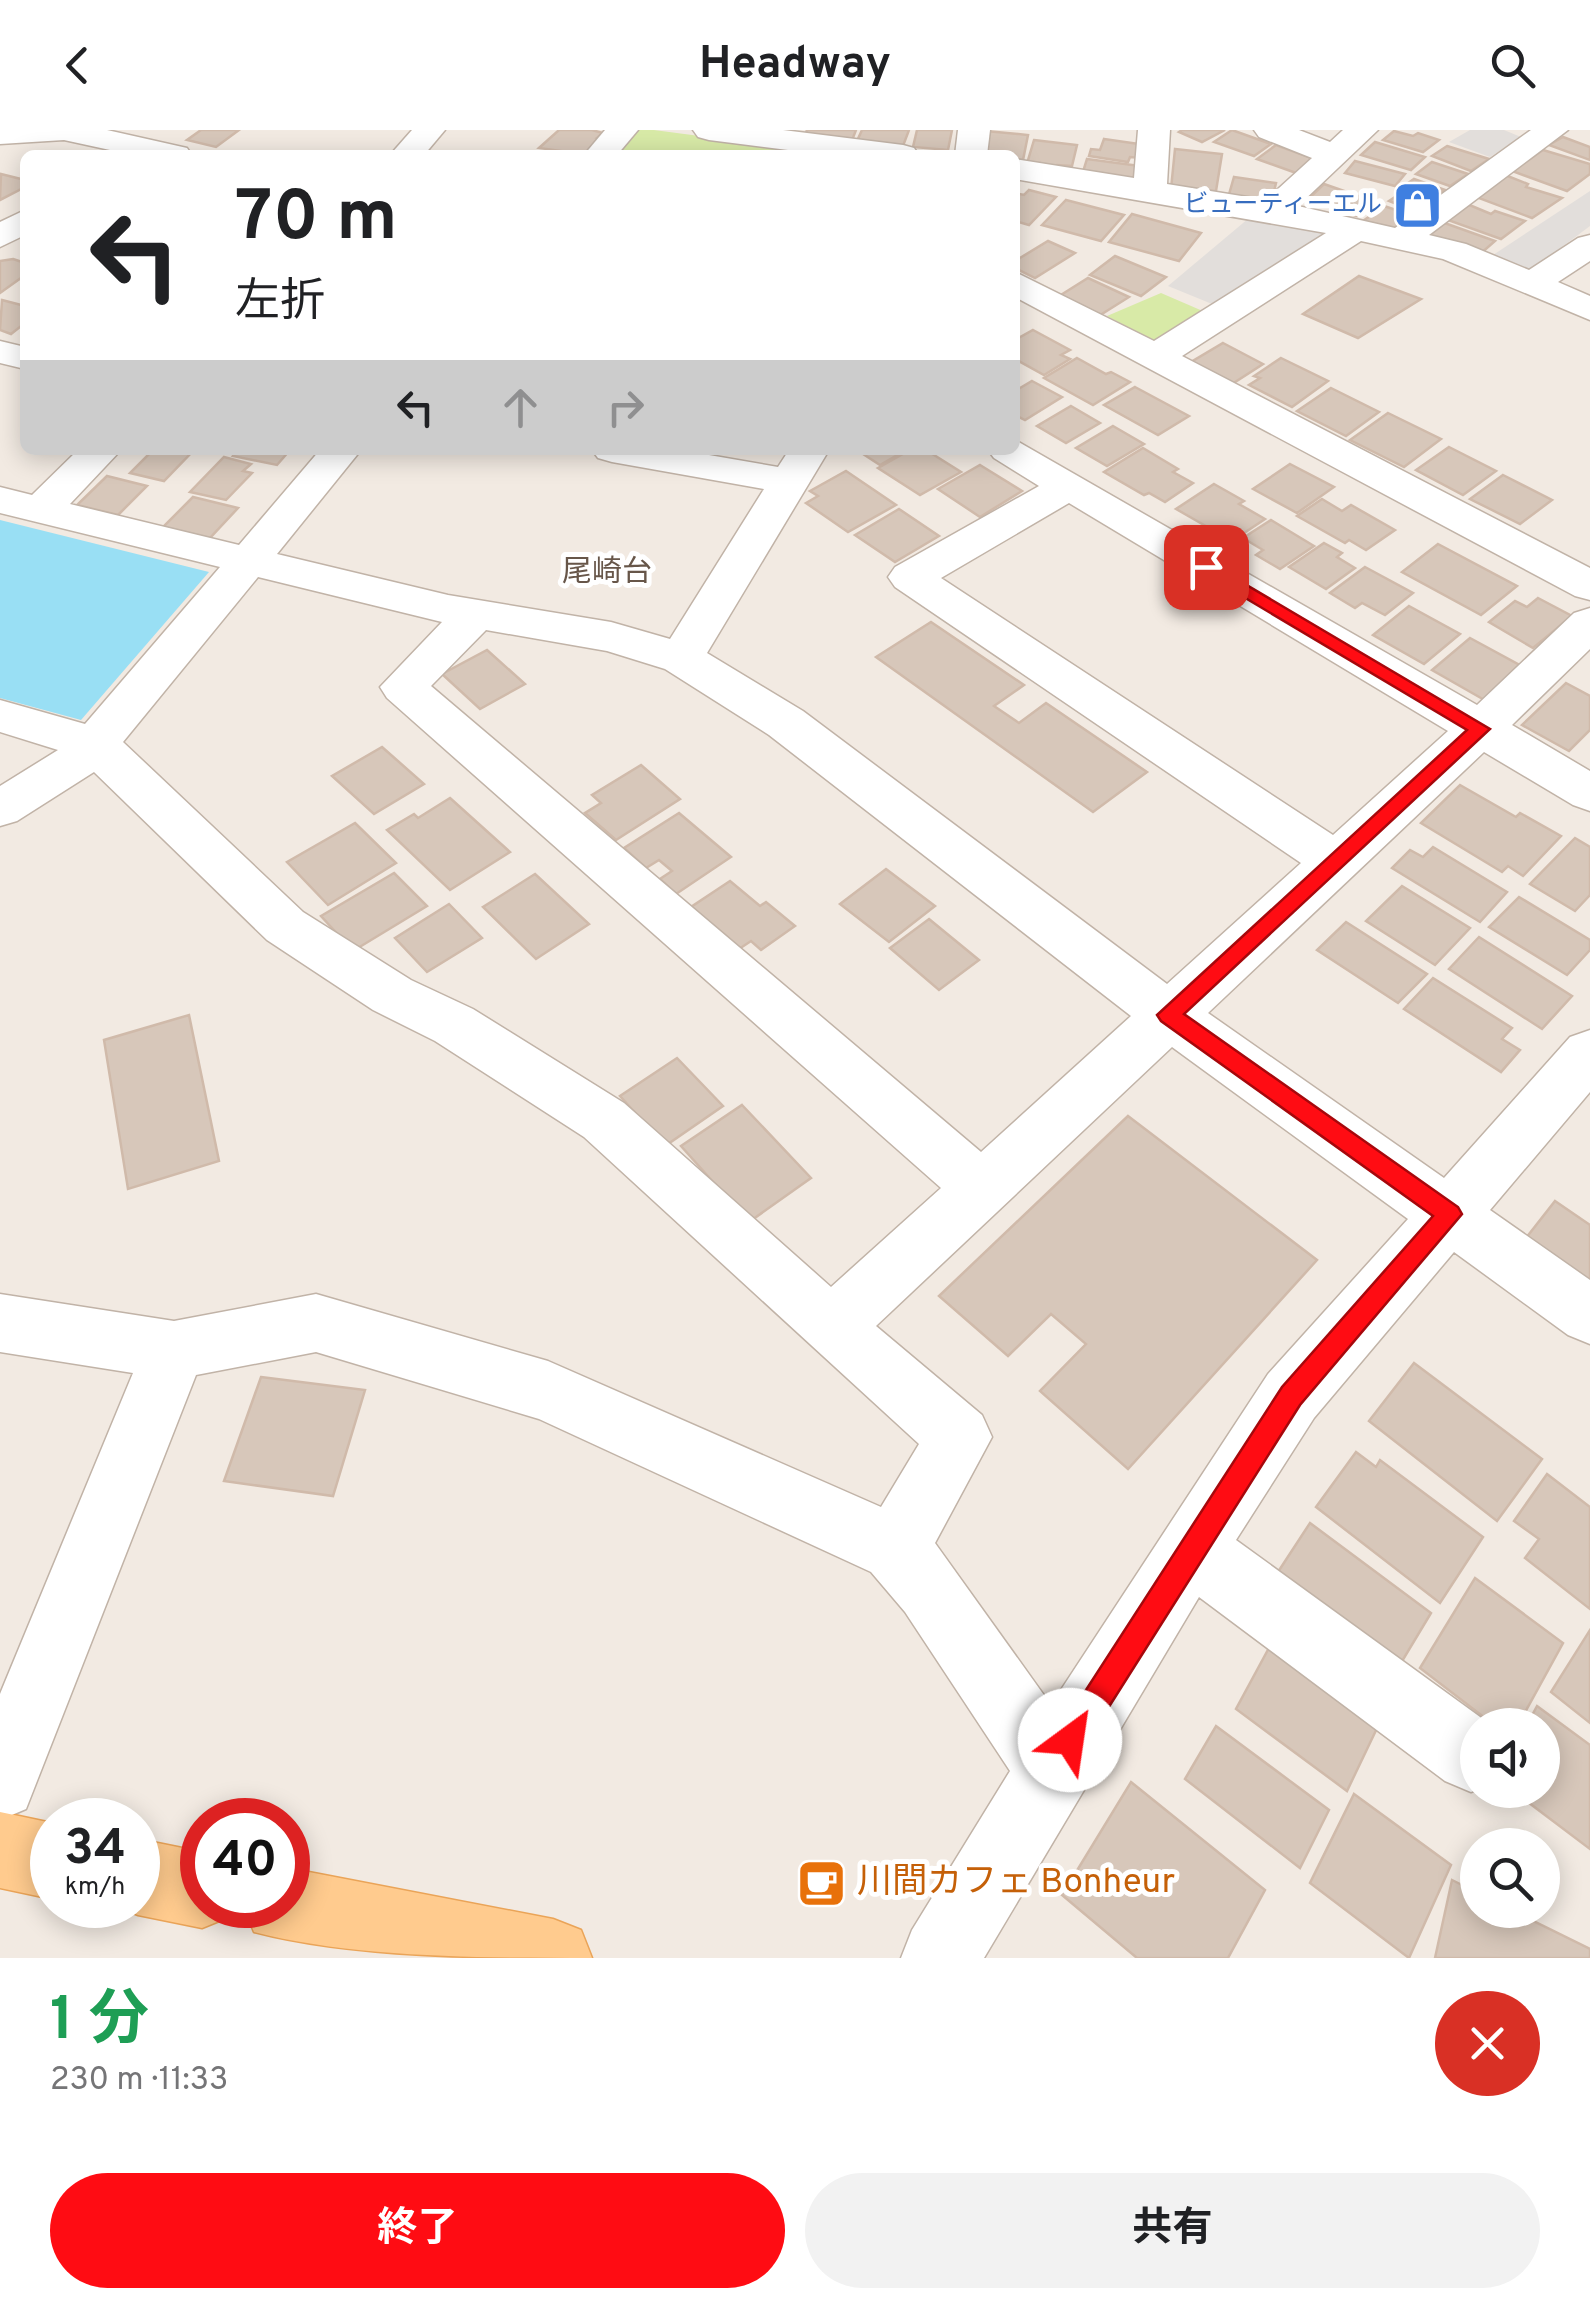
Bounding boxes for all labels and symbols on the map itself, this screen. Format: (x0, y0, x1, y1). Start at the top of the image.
shop icon: ビューティーエル (1391, 180, 1443, 232)
place label: ビューティーエル (1183, 190, 1382, 222)
pin (1164, 525, 1249, 610)
district label: 尾崎台 (562, 555, 652, 592)
position arrow (1018, 1688, 1122, 1792)
speed limit sign: 40 (180, 1798, 310, 1928)
cafe icon: 川間カフェ Bonheur (796, 1857, 848, 1909)
place label: 川間カフェ Bonheur (857, 1861, 1175, 1905)

